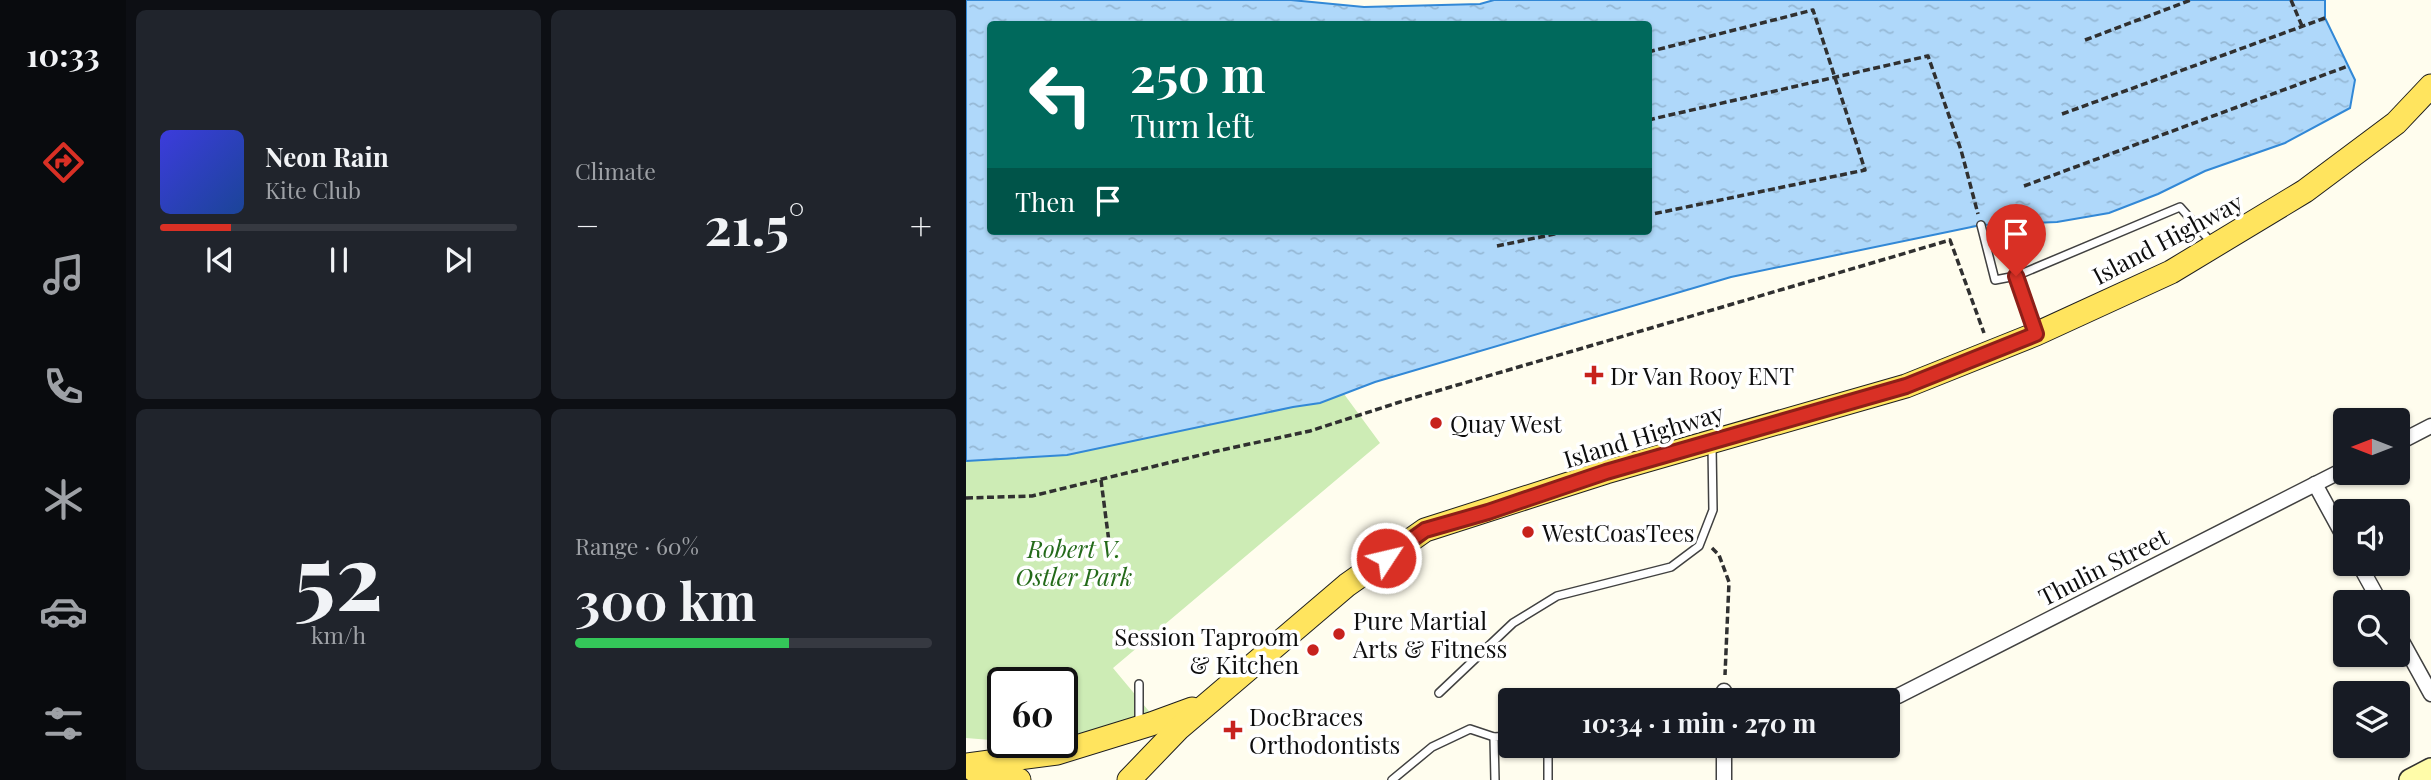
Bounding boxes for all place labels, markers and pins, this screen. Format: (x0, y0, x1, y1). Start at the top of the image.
pin (1986, 204, 2046, 276)
place label: Dr Van Rooy ENT (1610, 359, 1794, 391)
marker: Dr Van Rooy ENT (1584, 365, 1604, 385)
place label: Quay West (1450, 407, 1562, 439)
marker: Quay West (1428, 415, 1444, 431)
place label: WestCoasTees (1541, 516, 1695, 548)
marker: WestCoasTees (1520, 524, 1536, 540)
place label: Pure Martial Arts & Fitness (1352, 604, 1507, 664)
place label: Session Taproom & Kitchen (1114, 620, 1299, 680)
marker: Pure Martial Arts & Fitness (1331, 626, 1347, 642)
marker: Session Taproom & Kitchen (1305, 642, 1321, 658)
place label: DocBraces Orthodontists (1249, 700, 1400, 760)
marker: DocBraces Orthodontists (1223, 720, 1243, 740)

